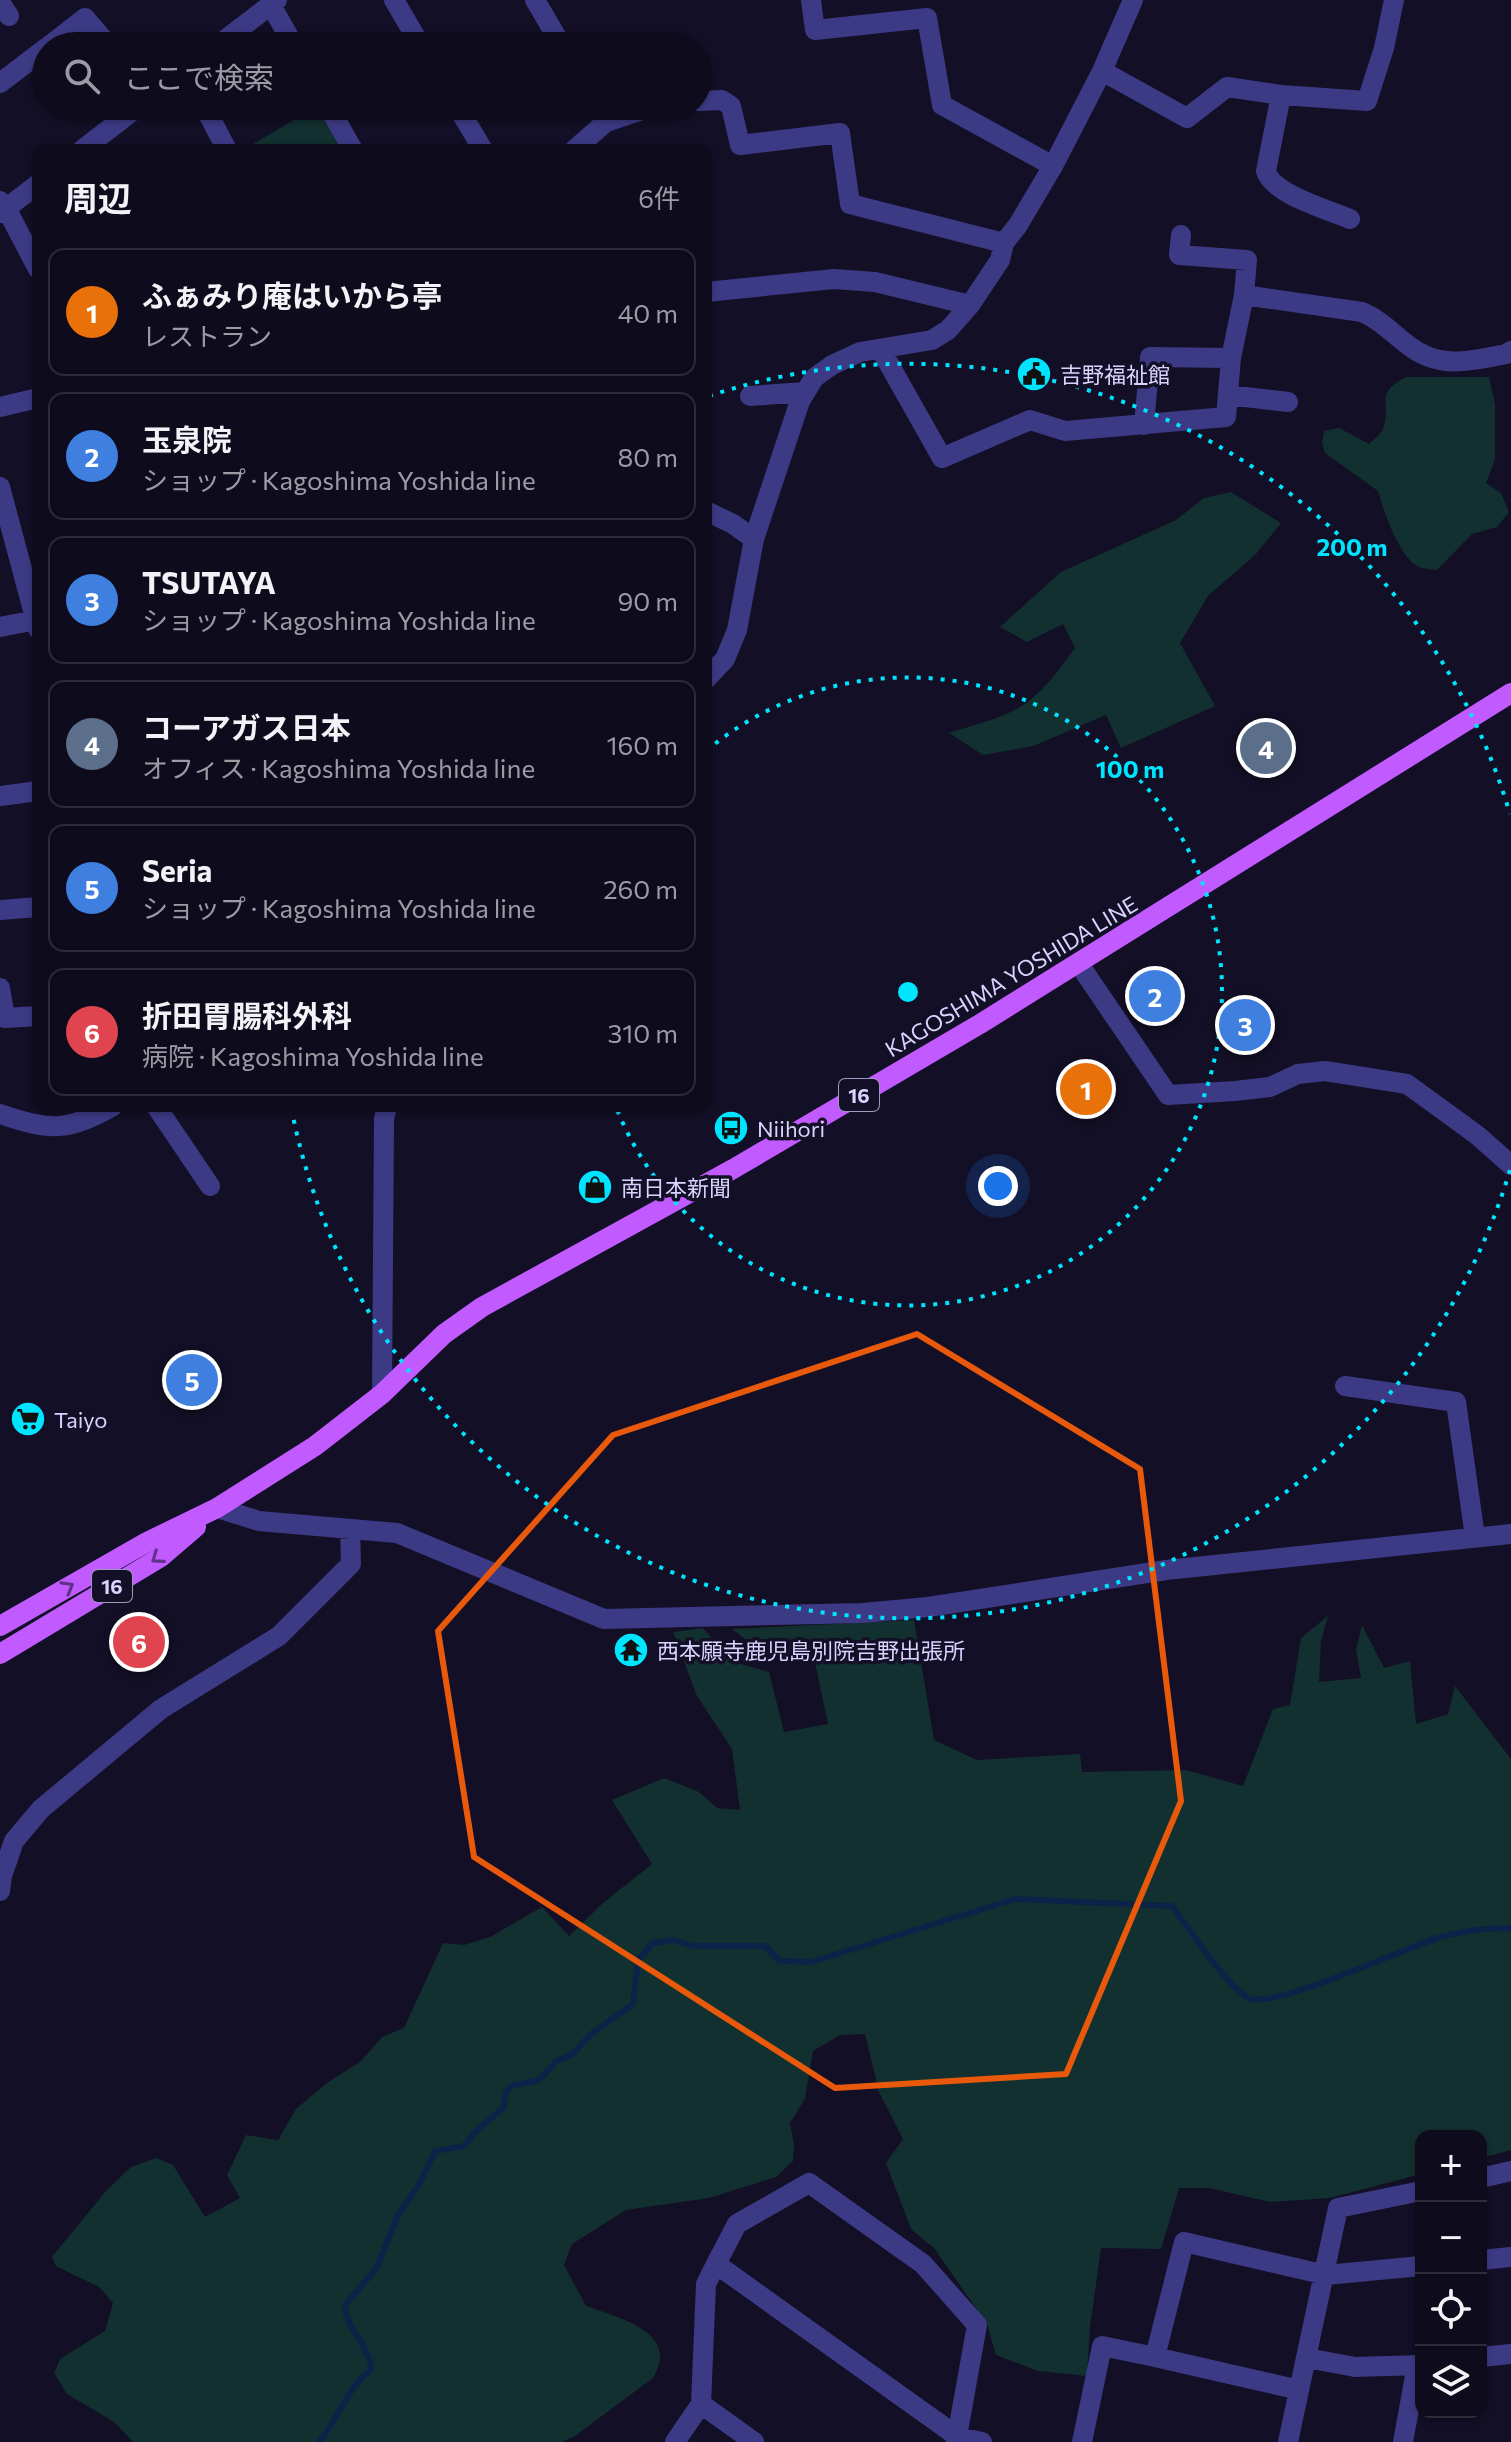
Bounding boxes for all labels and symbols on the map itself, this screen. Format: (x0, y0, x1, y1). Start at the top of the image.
public building icon: 吉野福祉館 (1015, 355, 1053, 393)
place label: 吉野福祉館 (1060, 361, 1170, 388)
text: 200 m (1317, 532, 1387, 561)
pin: 4 (1240, 718, 1292, 778)
text: 100 m (1096, 754, 1164, 783)
street label: KAGOSHIMA YOSHIDA LINE (880, 890, 1142, 1062)
pin: 2 (1129, 966, 1181, 1026)
centre of rings (894, 978, 922, 1006)
pin: 3 (1219, 995, 1271, 1055)
pin: 1 (1060, 1059, 1112, 1119)
road number: 16 (839, 1079, 879, 1111)
bus stop icon: Niihori (712, 1109, 750, 1147)
place label: Niihori (757, 1115, 825, 1142)
your location (978, 1166, 1018, 1206)
shop icon: 南日本新聞 (576, 1168, 614, 1206)
place label: 南日本新聞 (621, 1174, 731, 1201)
pin: 5 (166, 1350, 218, 1410)
supermarket icon: Taiyo (9, 1400, 47, 1438)
place label: Taiyo (54, 1406, 108, 1433)
one-way arrow (151, 1548, 165, 1563)
road number: 16 (92, 1570, 132, 1602)
one-way arrow (59, 1581, 73, 1597)
pin: 6 (113, 1612, 165, 1672)
temple icon: 西本願寺鹿児島別院吉野出張所 (612, 1631, 650, 1669)
place label: 西本願寺鹿児島別院吉野出張所 (657, 1637, 965, 1664)

